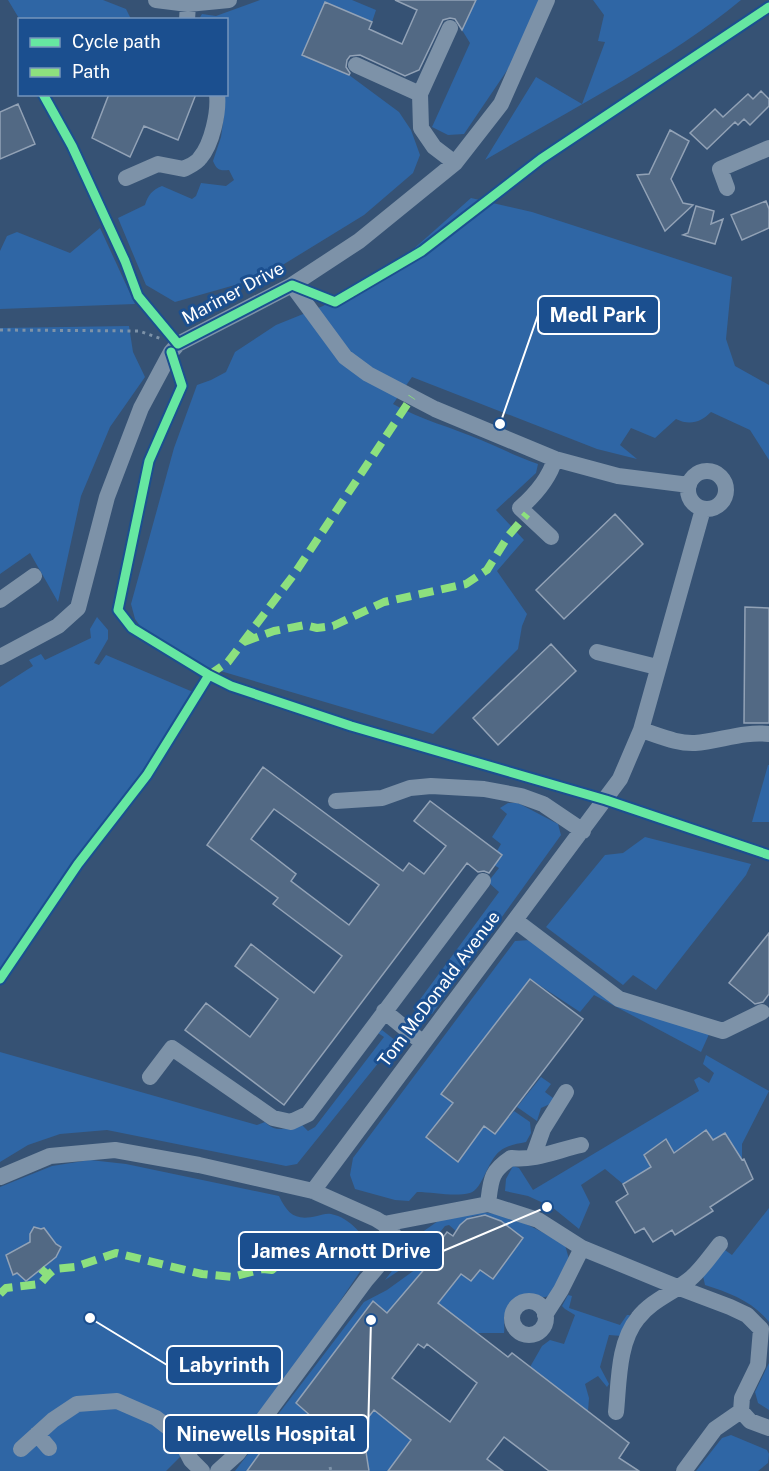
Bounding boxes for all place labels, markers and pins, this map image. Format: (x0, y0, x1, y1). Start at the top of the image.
callout: Medl Park (538, 296, 659, 334)
callout: James Arnott Drive (239, 1232, 443, 1270)
callout: Labyrinth (167, 1346, 282, 1384)
callout: Ninewells Hospital (164, 1415, 368, 1453)

